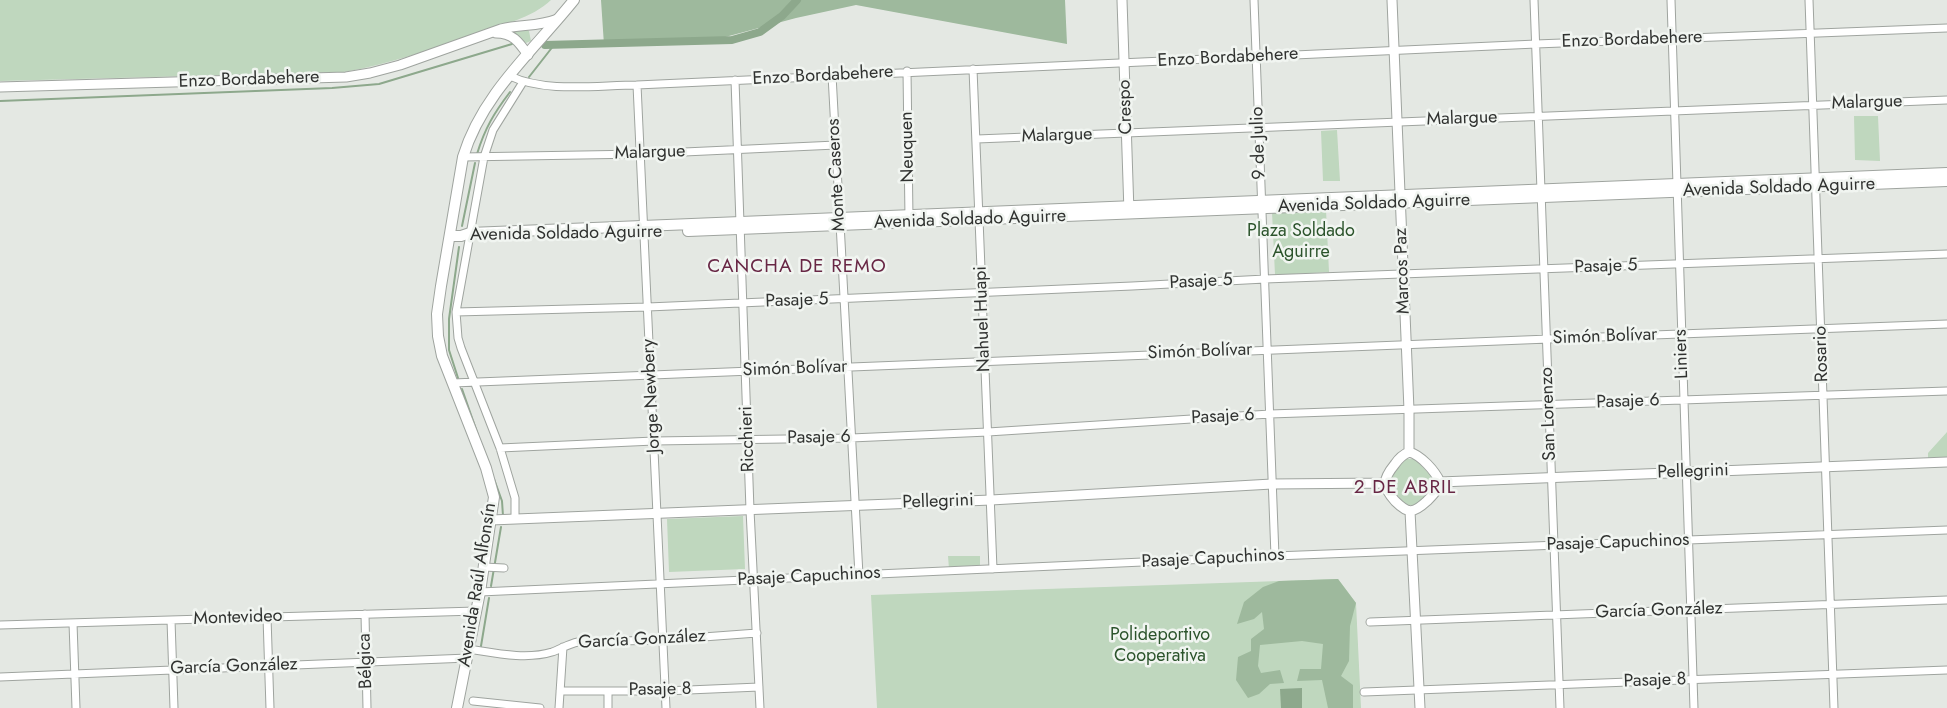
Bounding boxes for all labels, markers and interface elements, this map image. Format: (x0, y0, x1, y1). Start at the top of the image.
street label: Enzo Bordabehere (1561, 27, 1703, 53)
street label: Enzo Bordabehere (1157, 44, 1299, 72)
street label: Enzo Bordabehere (752, 62, 894, 90)
street label: Enzo Bordabehere (178, 67, 320, 93)
street label: Crespo (1114, 79, 1138, 135)
street label: Malargue (1831, 91, 1903, 115)
street label: 9 de Julio (1247, 106, 1271, 180)
street label: Malargue (1426, 107, 1498, 131)
street label: Neuquen (897, 111, 919, 183)
street label: Monte Caseros (823, 118, 851, 232)
street label: Malargue (1021, 124, 1093, 148)
street label: Malargue (614, 141, 686, 165)
street label: Avenida Soldado Aguirre (1683, 174, 1875, 202)
street label: Avenida Soldado Aguirre (1278, 190, 1470, 218)
street label: Avenida Soldado Aguirre (874, 206, 1066, 234)
park label: Plaza Soldado Aguirre (1247, 221, 1355, 264)
street label: Avenida Soldado Aguirre (470, 222, 662, 246)
street label: Marcos Paz (1391, 227, 1415, 315)
street label: Pasaje 5 (1574, 255, 1638, 279)
district label: CANCHA DE REMO (706, 256, 888, 278)
street label: Nahuel Huapi (970, 266, 996, 372)
street label: Pasaje 5 (1169, 270, 1233, 294)
street label: Pasaje 5 (765, 289, 829, 313)
street label: Simón Bolívar (1552, 324, 1658, 350)
street label: Rosario (1810, 325, 1834, 383)
street label: Liniers (1670, 329, 1694, 379)
street label: Jorge Newbery (638, 338, 666, 454)
street label: Simón Bolívar (1147, 339, 1253, 365)
street label: Simón Bolívar (742, 356, 848, 382)
street label: San Lorenzo (1537, 367, 1561, 461)
street label: Pasaje 6 (1596, 390, 1660, 414)
street label: Pasaje 6 (1191, 405, 1255, 429)
street label: Ricchieri (736, 406, 760, 472)
street label: Pasaje 6 (787, 427, 851, 449)
street label: Pellegrini (1657, 460, 1729, 484)
district label: 2 DE ABRIL (1352, 477, 1458, 499)
street label: Pellegrini (902, 490, 974, 514)
street label: Avenida Raúl Alfonsín (454, 501, 502, 669)
street label: Pasaje Capuchinos (1546, 530, 1690, 556)
street label: Pasaje Capuchinos (1141, 544, 1285, 574)
street label: Pasaje Capuchinos (737, 562, 881, 592)
street label: García González (1595, 598, 1723, 624)
street label: Montevideo (193, 606, 283, 630)
park label: Polideportivo Cooperativa (1110, 625, 1210, 668)
street label: García González (578, 626, 706, 654)
street label: Bélgica (354, 633, 378, 689)
street label: García González (170, 654, 298, 680)
street label: Pasaje 8 (1623, 669, 1687, 693)
street label: Pasaje 8 (628, 679, 692, 701)

